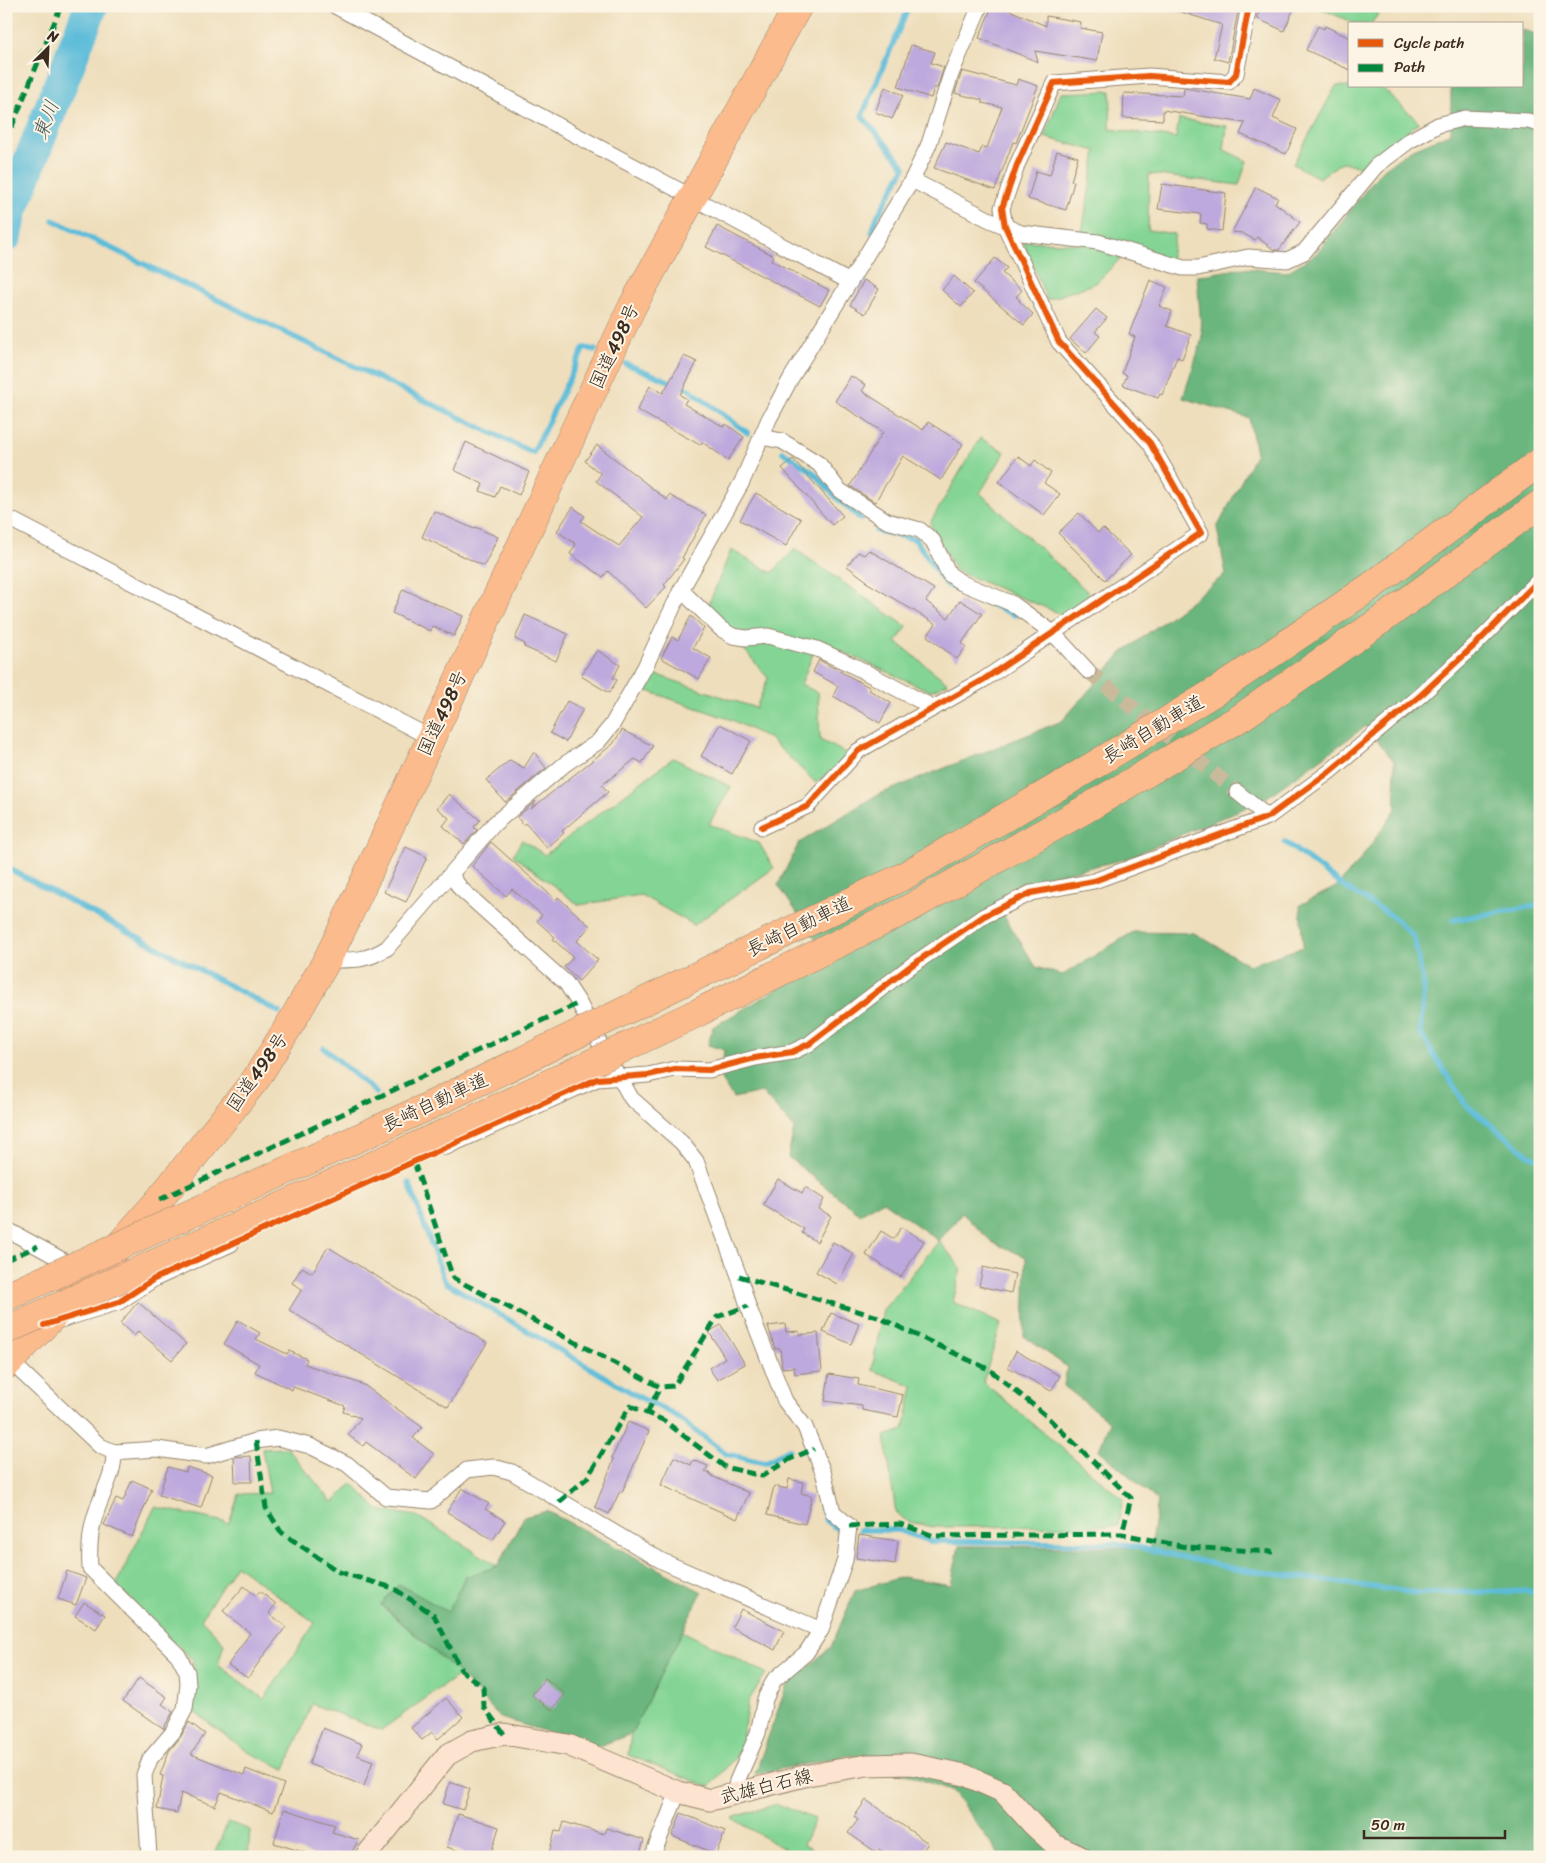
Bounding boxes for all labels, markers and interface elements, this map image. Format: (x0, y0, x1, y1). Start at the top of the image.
north arrow (22, 22, 72, 72)
legend (1348, 22, 1524, 88)
text: N (43, 23, 63, 50)
text: Cycle path (1394, 30, 1465, 56)
text: Path (1394, 54, 1425, 80)
water label: 東川 (22, 95, 70, 145)
street label: 国道498号 (580, 297, 648, 395)
street label: 国道498号 (408, 664, 476, 762)
street label: 長崎自動車道 (1096, 685, 1210, 773)
street label: 長崎自動車道 (741, 886, 857, 966)
street label: 国道498号 (217, 1025, 297, 1119)
street label: 長崎自動車道 (376, 1063, 494, 1141)
street label: 武雄白石線 (716, 1758, 816, 1814)
scale bar (1364, 1808, 1505, 1840)
text: 50 m (1371, 1812, 1406, 1838)

